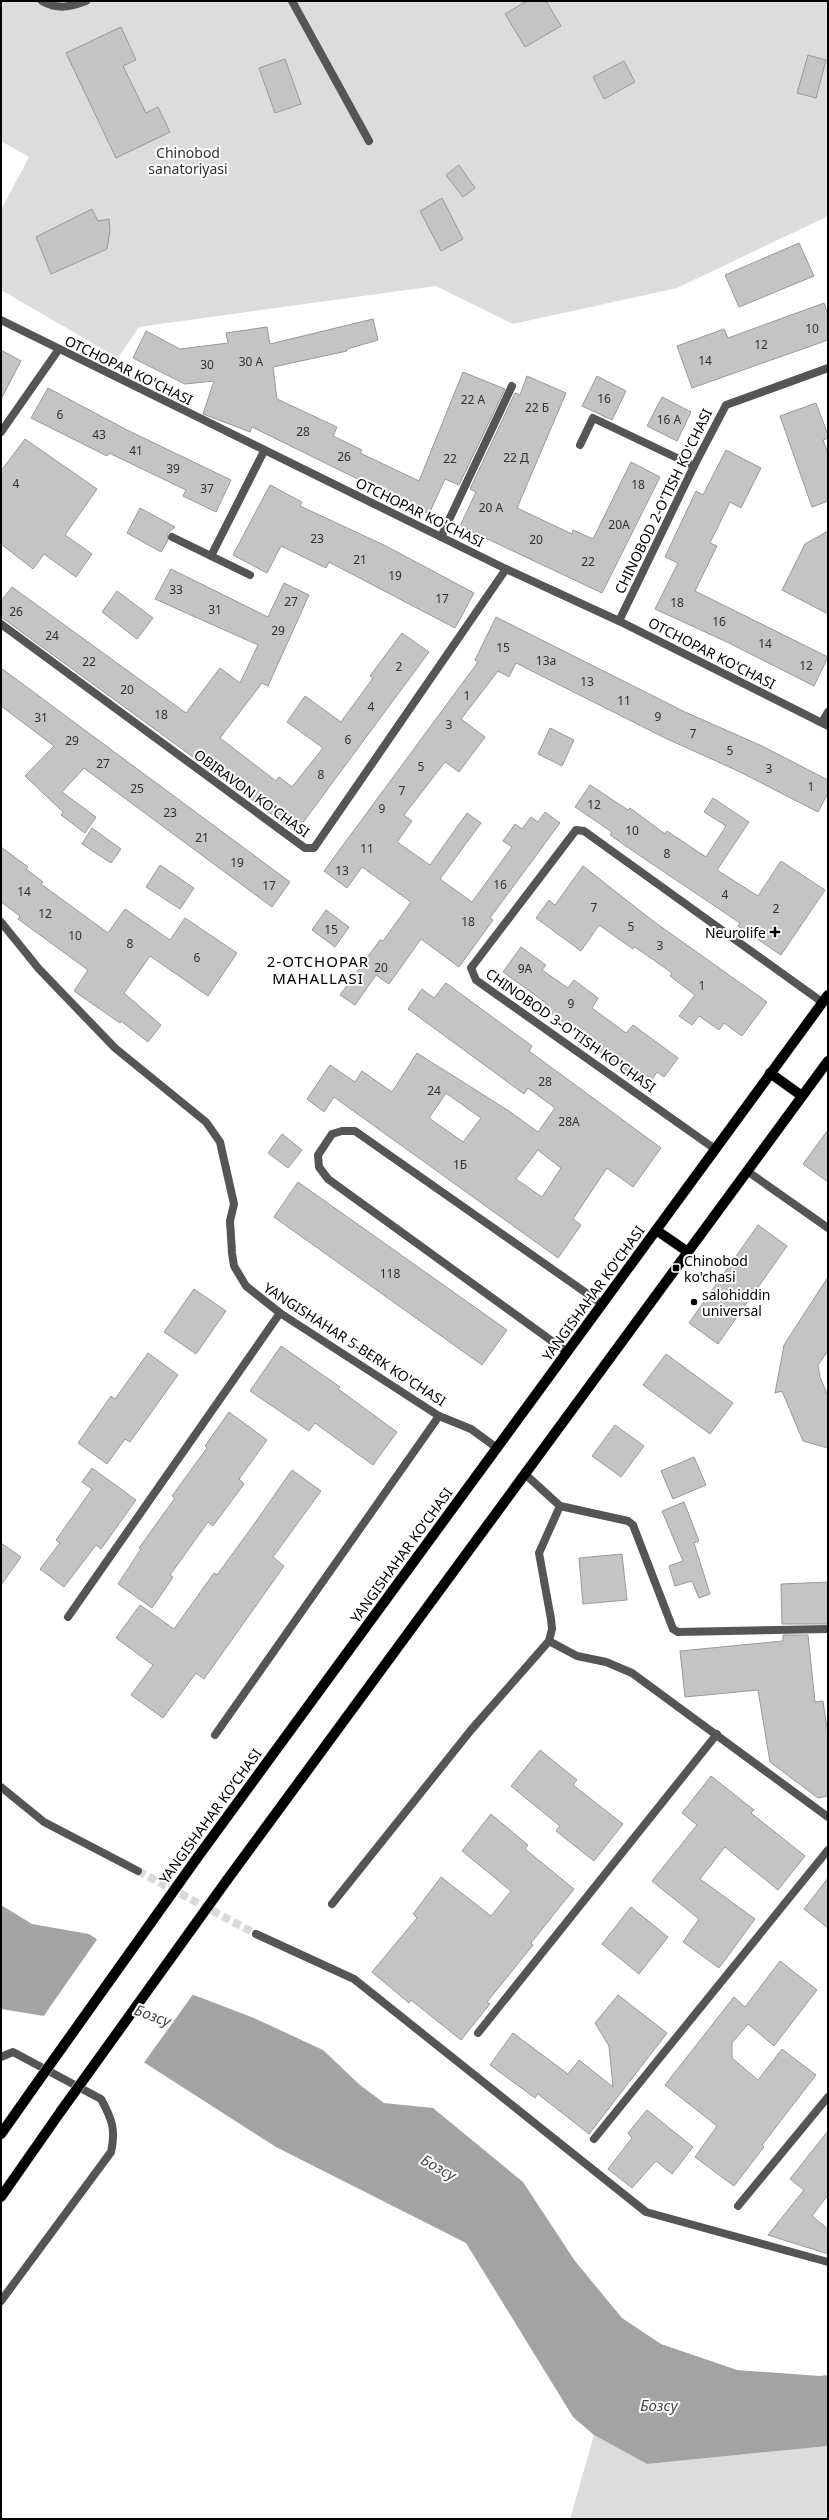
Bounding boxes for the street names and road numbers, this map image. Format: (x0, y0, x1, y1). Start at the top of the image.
street label: OTCHOPAR KO'CHASI (62, 331, 196, 409)
street label: CHINOBOD 2-O'TISH KO'CHASI (610, 405, 716, 597)
street label: OTCHOPAR KO'CHASI (353, 473, 487, 551)
street label: OTCHOPAR KO'CHASI (645, 613, 779, 693)
street label: OBIRAVON KO'CHASI (190, 745, 314, 842)
street label: CHINOBOD 3-O'TISH KO'CHASI (482, 964, 660, 1096)
street label: YANGISHAHAR KO‘CHASI (538, 1221, 649, 1364)
street label: YANGISHAHAR 5-BERK KO'CHASI (260, 1278, 450, 1410)
street label: YANGISHAHAR KO‘CHASI (346, 1483, 457, 1626)
street label: YANGISHAHAR KO‘CHASI (155, 1744, 266, 1887)

